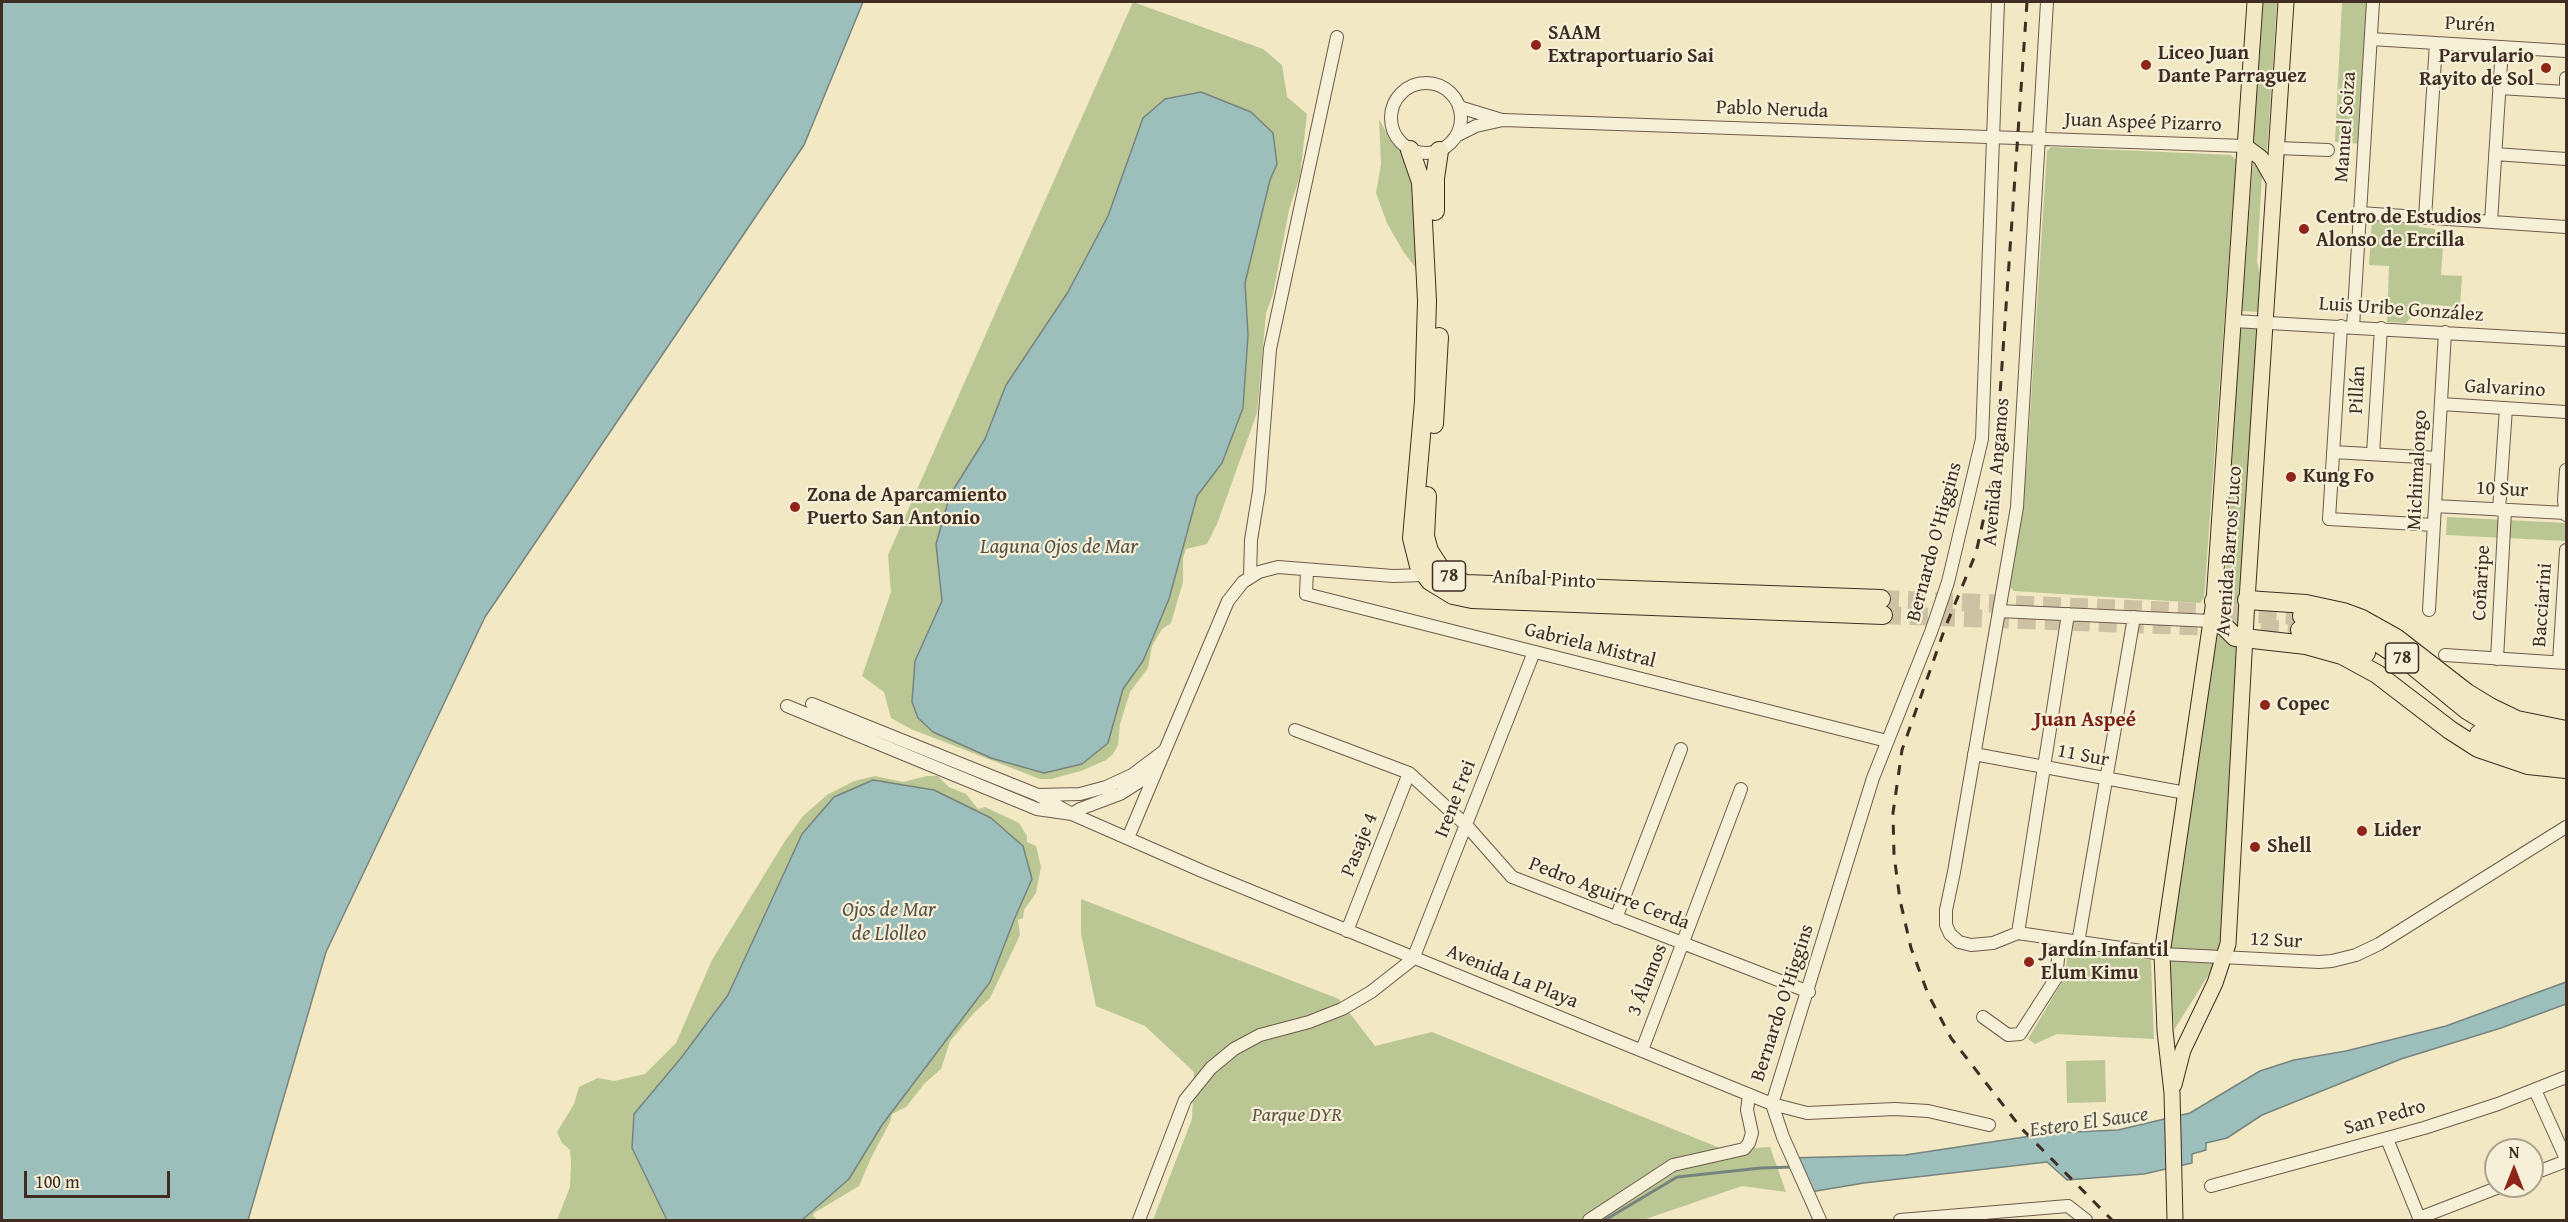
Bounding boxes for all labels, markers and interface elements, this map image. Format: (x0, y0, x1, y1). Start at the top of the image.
street label: Purén (2444, 12, 2496, 38)
place label: SAAM Extraportuario Sai (1548, 22, 1714, 69)
marker: SAAM Extraportuario Sai (1529, 38, 1543, 52)
place label: Liceo Juan Dante Parraguez (2158, 42, 2307, 89)
place label: Parvulario Rayito de Sol (2419, 45, 2534, 92)
marker: Liceo Juan Dante Parraguez (2139, 58, 2153, 72)
marker: Parvulario Rayito de Sol (2539, 61, 2553, 75)
street label: Manuel Soiza (2330, 71, 2362, 183)
street label: Pablo Neruda (1715, 96, 1829, 124)
street label: Juan Aspeé Pizarro (2064, 108, 2222, 138)
place label: Centro de Estudios Alonso de Ercilla (2316, 206, 2481, 253)
marker: Centro de Estudios Alonso de Ercilla (2297, 222, 2311, 236)
street label: Luis Uribe González (2318, 292, 2484, 328)
street label: Pillán (2345, 365, 2371, 415)
street label: Galvarino (2464, 375, 2546, 403)
street label: Avenida Angamos (1979, 397, 2015, 547)
street label: Michimalongo (2403, 409, 2433, 531)
street label: Bernardo O'Higgins (1902, 460, 1968, 624)
street label: Avenida Barros Luco (2212, 465, 2248, 637)
place label: Kung Fo (2303, 465, 2374, 489)
marker: Kung Fo (2284, 470, 2298, 484)
street label: 10 Sur (2475, 477, 2529, 503)
place label: Zona de Aparcamiento Puerto San Antonio (807, 484, 1007, 531)
marker: Zona de Aparcamiento Puerto San Antonio (788, 500, 802, 514)
water label: Laguna Ojos de Mar (980, 535, 1138, 561)
street label: Coñaripe (2468, 545, 2496, 621)
road number: 78 (1432, 561, 1466, 591)
street label: Bacciarini (2528, 562, 2558, 648)
street label: Aníbal Pinto (1492, 565, 1596, 595)
street label: Gabriela Mistral (1522, 618, 1658, 674)
road number: 78 (2386, 643, 2418, 673)
place label: Copec (2277, 693, 2329, 717)
marker: Copec (2258, 698, 2272, 712)
district label: Juan Aspeé (2034, 708, 2136, 734)
street label: 11 Sur (2055, 739, 2111, 773)
street label: Irene Frei (1430, 757, 1482, 841)
street label: Pasaje 4 (1336, 810, 1384, 880)
place label: Lider (2374, 819, 2421, 843)
marker: Lider (2355, 824, 2369, 838)
place label: Shell (2267, 835, 2312, 859)
marker: Shell (2248, 840, 2262, 854)
street label: Pedro Aguirre Cerda (1525, 852, 1693, 936)
water label: Ojos de Mar de Llolleo (842, 898, 936, 948)
street label: Bernardo O'Higgins (1746, 921, 1820, 1085)
street label: 12 Sur (2249, 928, 2303, 954)
place label: Jardín Infantil Elum Kimu (2041, 939, 2169, 986)
street label: Avenida La Playa (1443, 940, 1581, 1014)
street label: 3 Álamos (1623, 940, 1673, 1020)
marker: Jardín Infantil Elum Kimu (2022, 955, 2036, 969)
street label: San Pedro (2341, 1095, 2429, 1141)
water label: Estero El Sauce (2028, 1102, 2150, 1144)
park label: Parque DYR (1252, 1104, 1342, 1128)
north arrow (2484, 1138, 2544, 1198)
text: N (2509, 1140, 2519, 1164)
scale bar (27, 1159, 172, 1197)
text: 100 m (35, 1168, 80, 1195)

